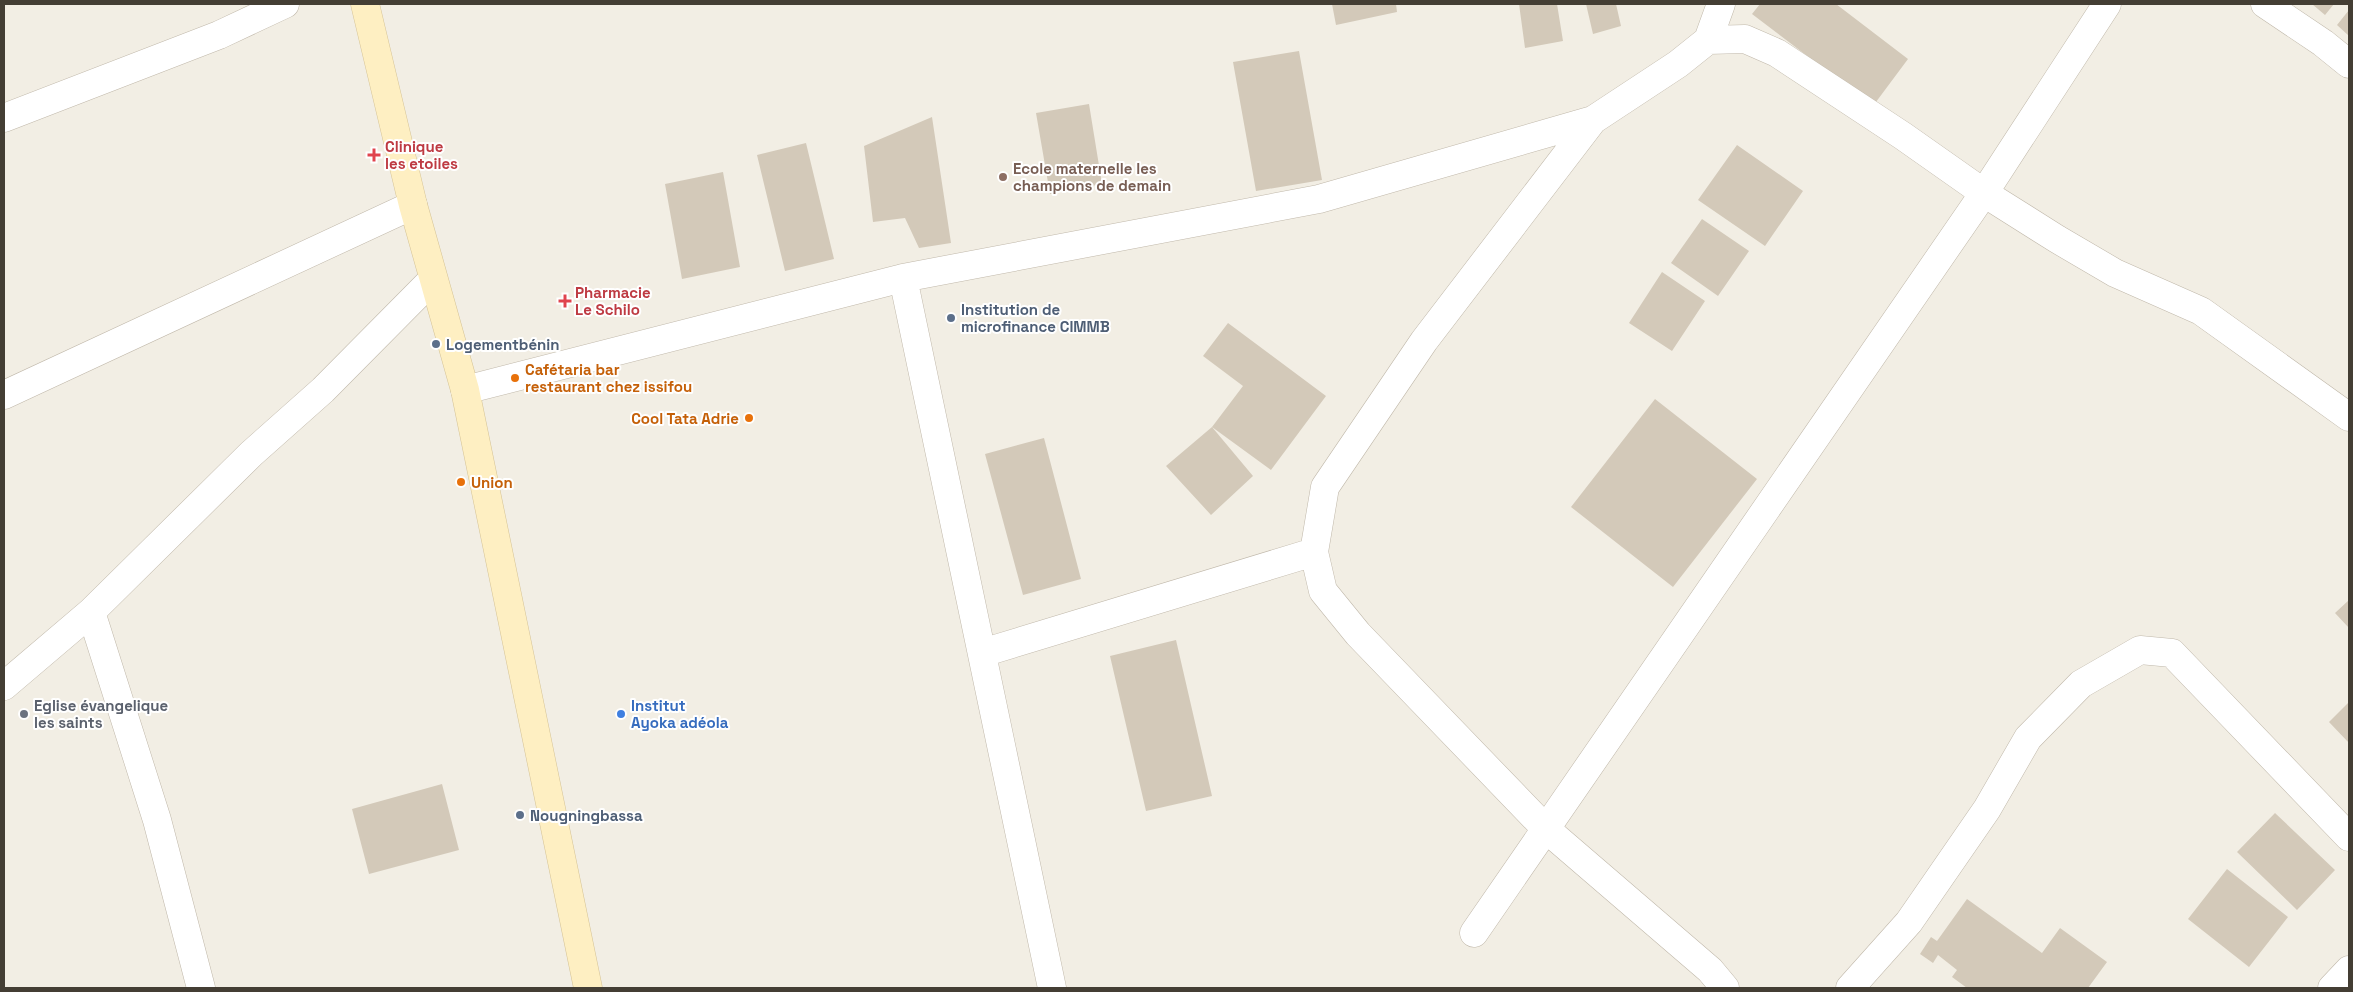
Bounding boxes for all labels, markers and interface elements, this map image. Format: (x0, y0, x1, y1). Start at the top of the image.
place label: Clinique les etoiles (385, 137, 458, 173)
marker: Clinique les etoiles (367, 148, 381, 162)
place label: Ecole maternelle les champions de demain (1013, 159, 1171, 195)
marker: Ecole maternelle les champions de demain (997, 171, 1009, 183)
place label: Pharmacie Le Schilo (575, 283, 651, 319)
marker: Pharmacie Le Schilo (559, 295, 571, 307)
place label: Institution de microfinance CIMMB (961, 300, 1110, 336)
marker: Institution de microfinance CIMMB (945, 312, 957, 324)
place label: Logementbénin (446, 335, 560, 354)
marker: Logementbénin (430, 338, 442, 350)
place label: Cafétaria bar restaurant chez issifou (525, 360, 692, 396)
marker: Cafétaria bar restaurant chez issifou (509, 372, 521, 384)
place label: Cool Tata Adrie (631, 409, 739, 428)
marker: Cool Tata Adrie (743, 412, 755, 424)
place label: Union (471, 473, 513, 492)
marker: Union (455, 476, 467, 488)
place label: Eglise évangelique les saints (34, 696, 169, 732)
place label: Institut Ayoka adéola (631, 696, 729, 732)
marker: Eglise évangelique les saints (18, 708, 30, 720)
marker: Institut Ayoka adéola (615, 708, 627, 720)
place label: Nougningbassa (530, 806, 643, 825)
marker: Nougningbassa (514, 809, 526, 821)

